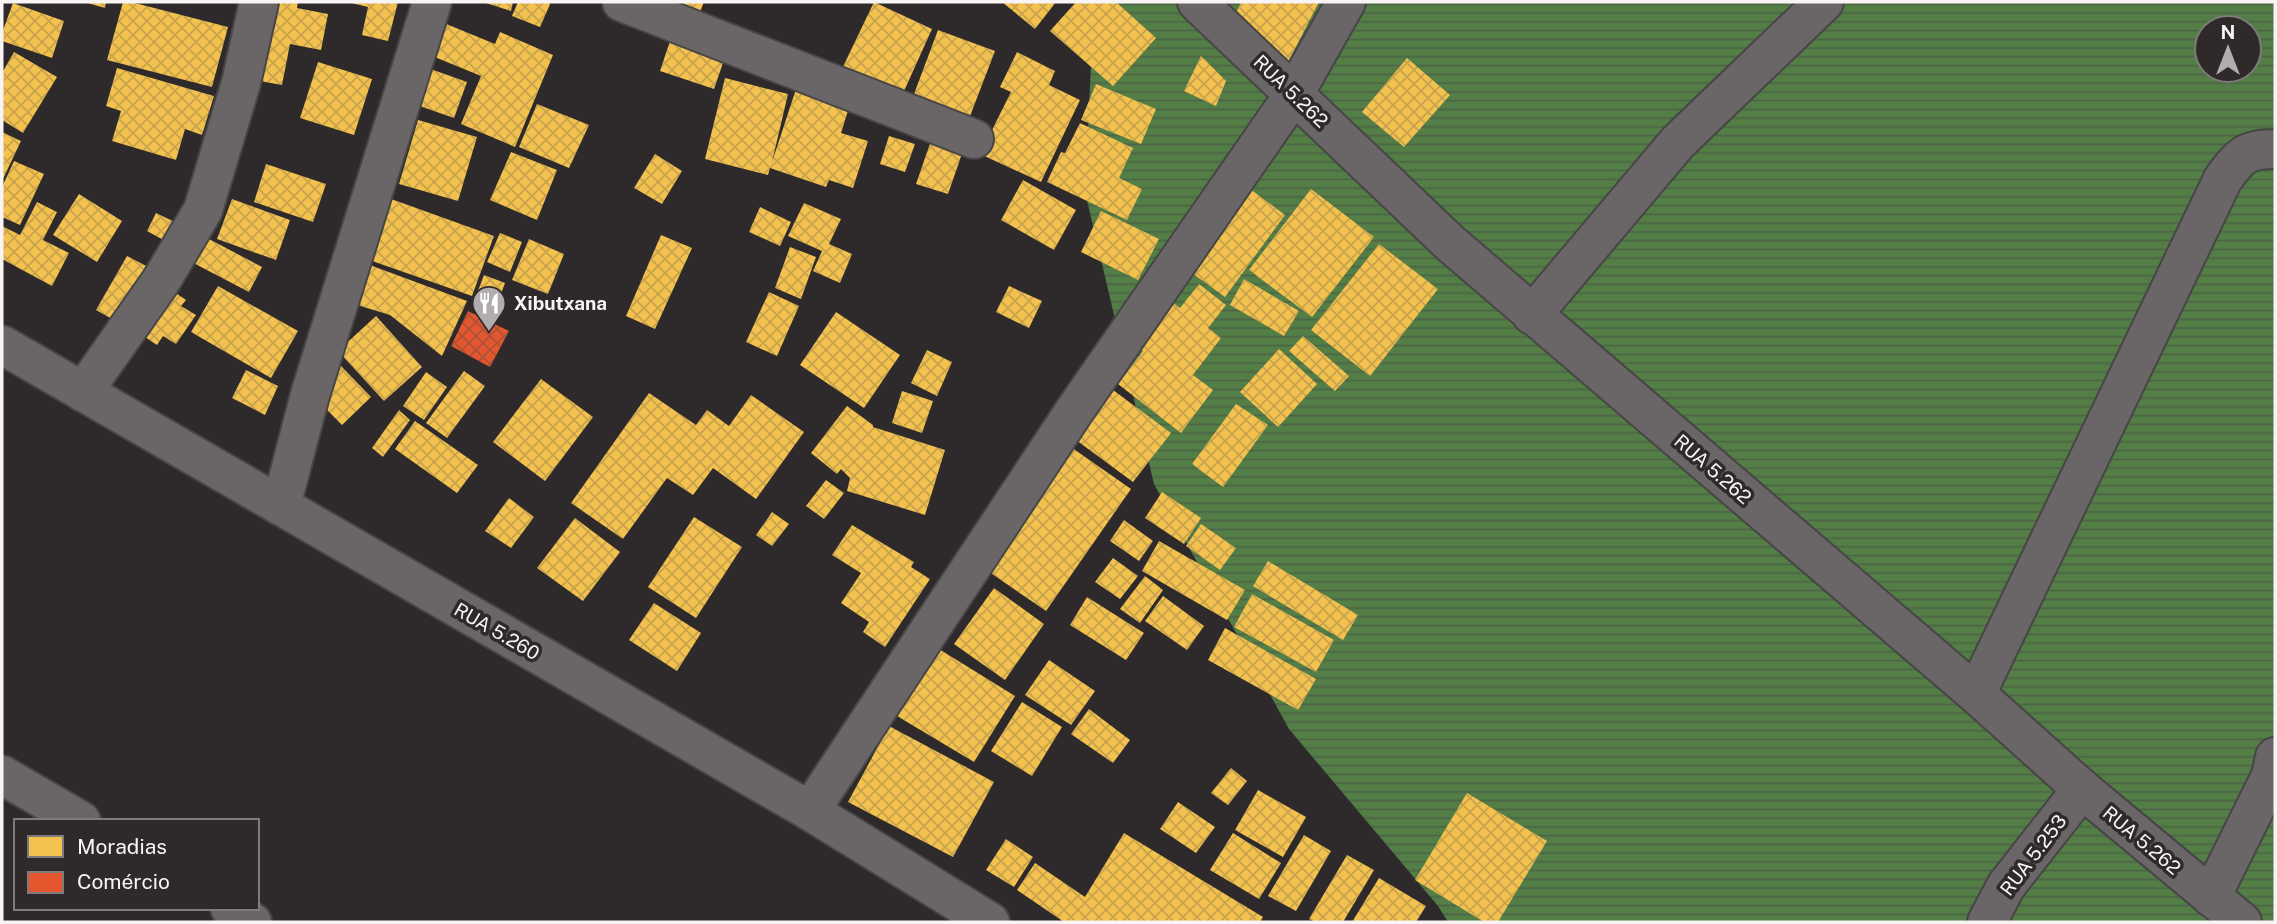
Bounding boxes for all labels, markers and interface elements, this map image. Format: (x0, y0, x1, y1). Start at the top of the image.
north arrow (2193, 14, 2263, 84)
text: N (2221, 21, 2235, 43)
street label: RUA 5.262 (1249, 50, 1333, 132)
restaurant icon: Xibutxana (470, 284, 508, 333)
place label: Xibutxana (514, 292, 607, 314)
street label: RUA 5.262 (1670, 430, 1756, 508)
street label: RUA 5.260 (450, 598, 544, 664)
street label: RUA 5.262 (2099, 801, 2185, 879)
street label: RUA 5.253 (1995, 810, 2071, 900)
legend (14, 819, 259, 910)
text: Moradias (77, 834, 167, 859)
text: Comércio (77, 869, 170, 894)

